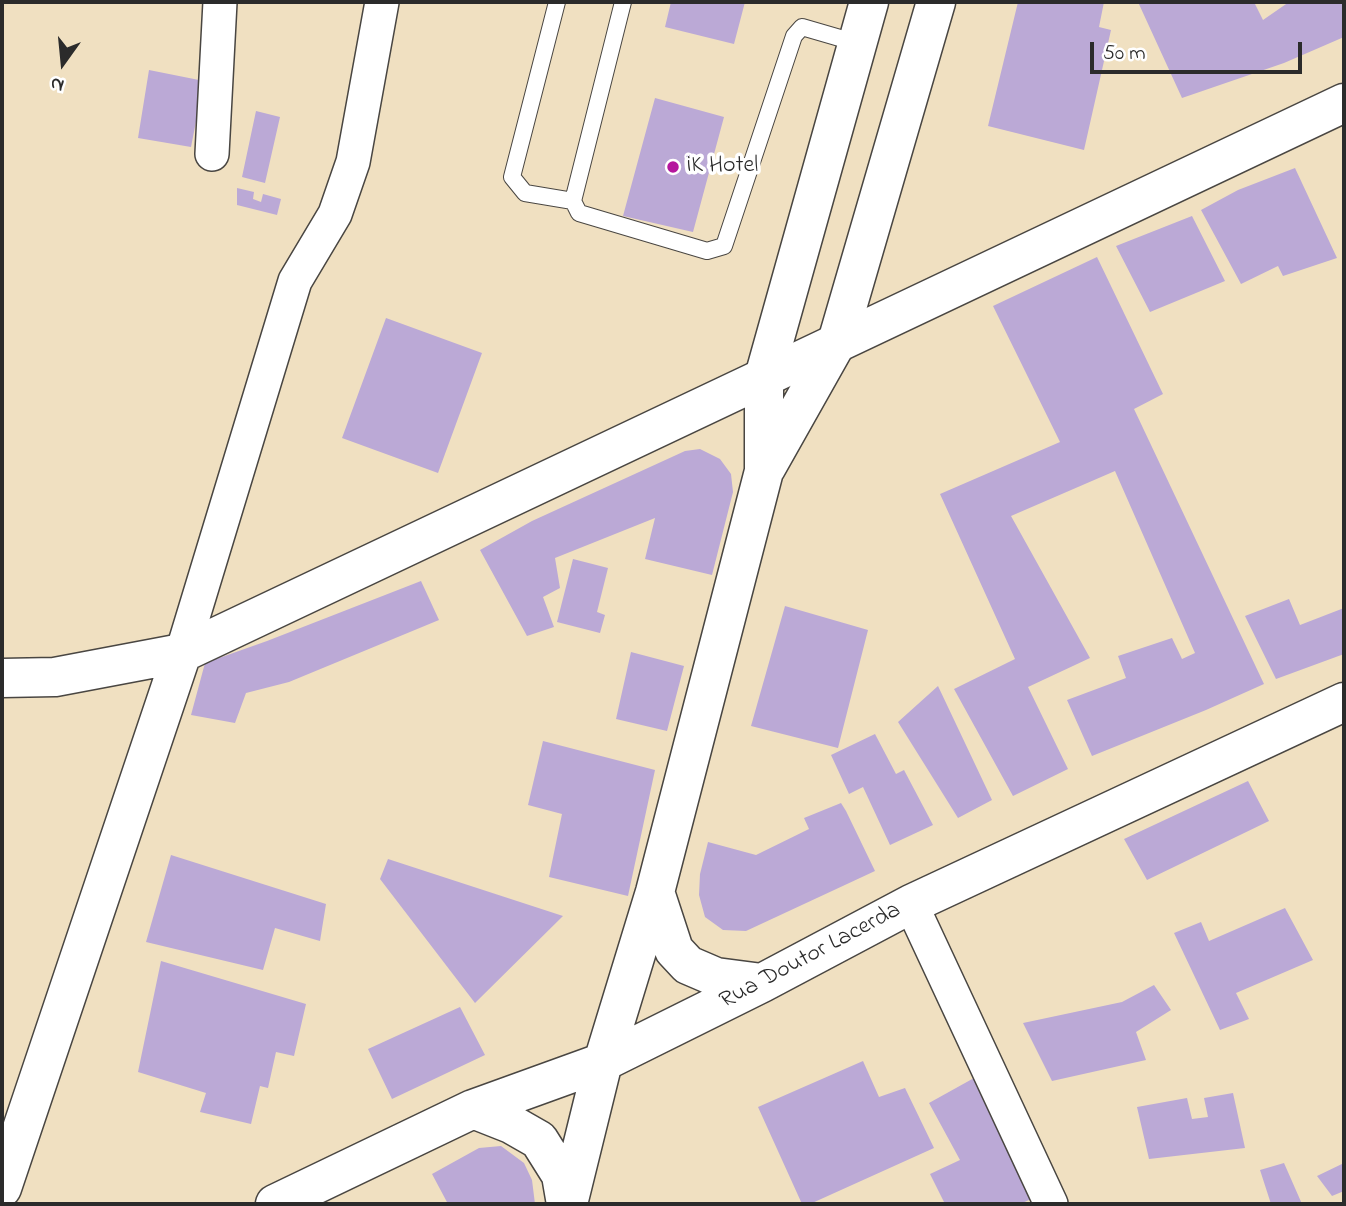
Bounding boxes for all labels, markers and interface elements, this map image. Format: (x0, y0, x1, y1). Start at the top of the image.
north arrow (28, 28, 98, 98)
scale bar (1094, 28, 1306, 72)
text: 50 m (1103, 39, 1146, 69)
text: N (48, 69, 67, 98)
place label: iK Hotel (687, 153, 758, 181)
marker: iK Hotel (665, 159, 681, 175)
street label: Rua Doutor Lacerda (716, 897, 906, 1017)

